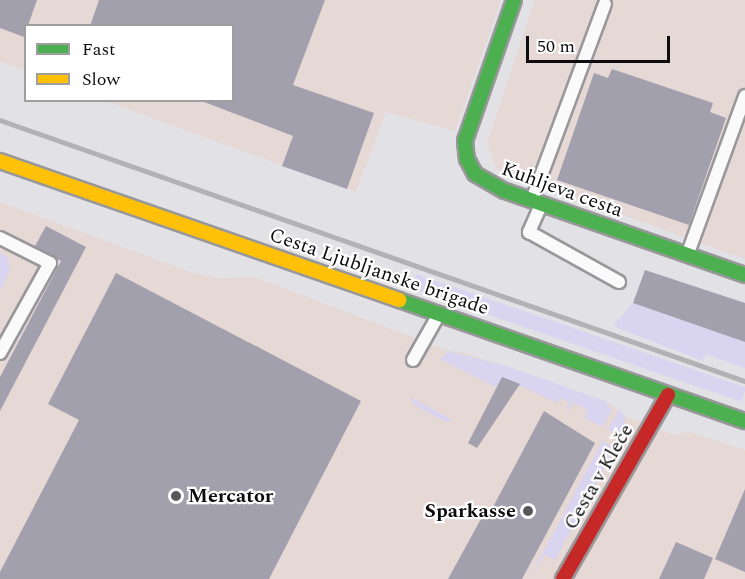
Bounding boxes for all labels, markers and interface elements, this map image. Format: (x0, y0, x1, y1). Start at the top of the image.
legend (24, 24, 234, 102)
scale bar (529, 24, 673, 62)
text: 50 m (537, 33, 575, 60)
text: Fast (82, 36, 115, 63)
text: Slow (82, 66, 120, 93)
street label: Kuhljeva cesta (498, 157, 626, 223)
street label: Cesta Ljubljanske brigade (266, 223, 492, 321)
street label: Cesta v Kleče (559, 420, 639, 534)
place label: Mercator (188, 484, 273, 508)
marker: Mercator (169, 489, 183, 503)
place label: Sparkasse (425, 499, 516, 523)
marker: Sparkasse (521, 504, 535, 518)

